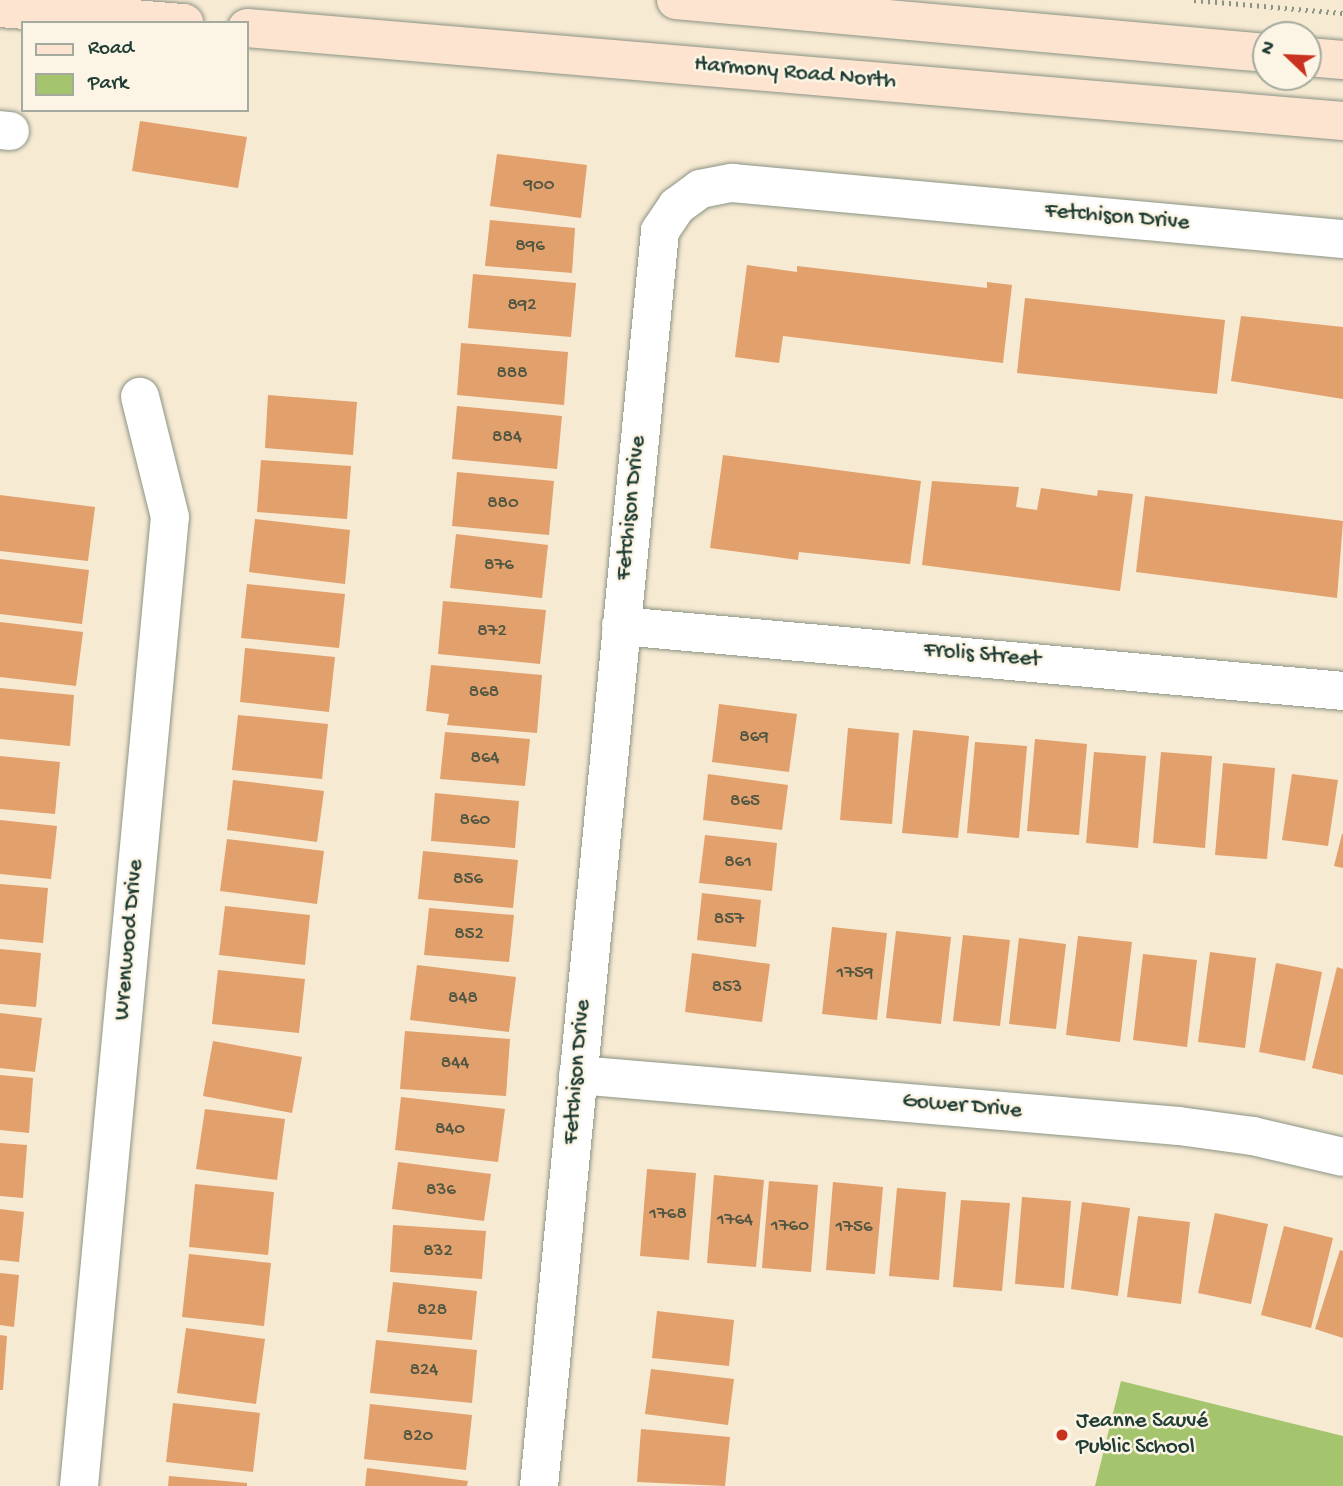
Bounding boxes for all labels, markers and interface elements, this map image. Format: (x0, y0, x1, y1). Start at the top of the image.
legend (21, 21, 248, 112)
north arrow (1252, 21, 1322, 91)
text: Road (88, 37, 134, 62)
text: N (1256, 38, 1282, 59)
street label: Harmony Road North (693, 51, 897, 97)
text: Park (88, 72, 128, 97)
house number: 900 (523, 175, 555, 197)
street label: Fetchison Drive (1044, 198, 1190, 238)
house number: 896 (515, 236, 545, 258)
house number: 892 (507, 295, 537, 317)
house number: 888 (496, 363, 528, 385)
house number: 884 (492, 427, 522, 449)
street label: Fetchison Drive (611, 434, 653, 582)
house number: 880 (487, 493, 519, 515)
house number: 876 (484, 555, 514, 577)
house number: 872 (477, 621, 507, 643)
street label: Frolis Street (922, 637, 1042, 675)
house number: 868 (469, 682, 499, 704)
house number: 869 (739, 727, 769, 749)
house number: 864 (470, 748, 500, 770)
house number: 865 (730, 791, 760, 813)
house number: 860 (460, 810, 490, 832)
house number: 861 (724, 852, 752, 874)
street label: Wrenwood Drive (109, 858, 151, 1022)
house number: 856 (453, 869, 483, 891)
house number: 857 (714, 909, 744, 931)
house number: 852 (454, 924, 484, 946)
house number: 1759 (836, 963, 874, 985)
house number: 853 (712, 977, 742, 999)
house number: 848 (448, 988, 478, 1010)
street label: Fetchison Drive (558, 999, 598, 1145)
house number: 844 (441, 1053, 469, 1075)
street label: Gower Drive (901, 1088, 1023, 1126)
house number: 840 (435, 1119, 465, 1141)
house number: 836 (426, 1180, 456, 1202)
house number: 1768 (649, 1204, 687, 1226)
house number: 1764 (717, 1210, 753, 1232)
house number: 1760 (771, 1216, 809, 1238)
house number: 1756 (835, 1217, 873, 1239)
house number: 832 (423, 1241, 453, 1263)
house number: 828 (417, 1300, 447, 1322)
house number: 824 (410, 1360, 438, 1382)
place label: Jeanne Sauvé Public School (1076, 1408, 1208, 1462)
house number: 820 (403, 1426, 433, 1448)
marker: Jeanne Sauvé Public School (1054, 1427, 1070, 1443)

